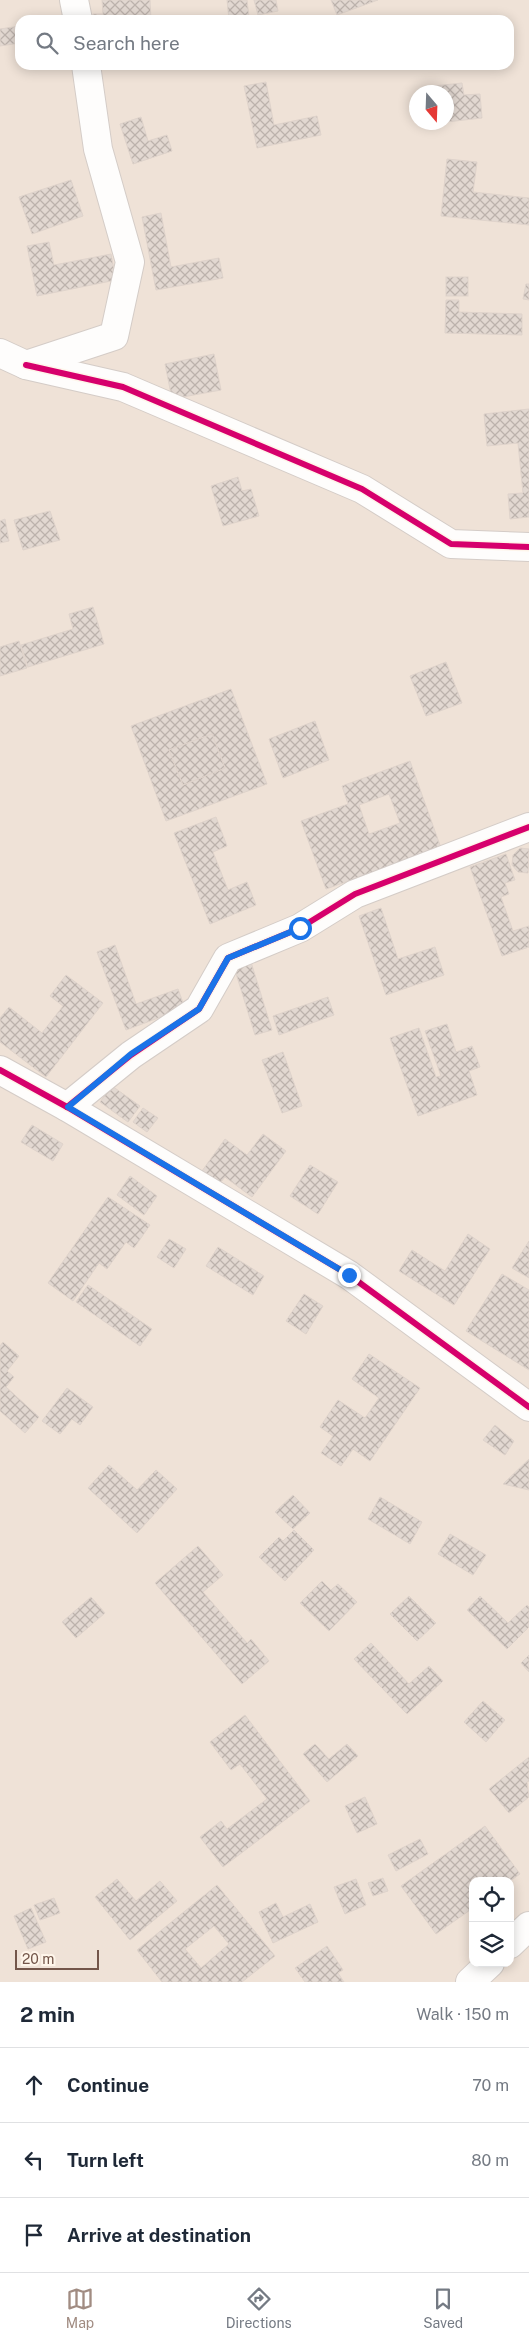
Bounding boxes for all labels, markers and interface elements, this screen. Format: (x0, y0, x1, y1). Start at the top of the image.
search box (15, 15, 514, 70)
icon: search (33, 29, 61, 57)
text: Search here (73, 32, 180, 54)
north arrow (409, 85, 454, 130)
route start (289, 917, 312, 940)
route end (338, 1264, 361, 1287)
map controls (469, 1877, 514, 1967)
button: locate (469, 1877, 514, 1922)
button: layers (469, 1922, 514, 1967)
scale bar (15, 1947, 99, 1970)
text: 20 m (22, 1951, 54, 1967)
text: 2 min (20, 2002, 75, 2027)
text: Walk · 150 m (416, 2005, 509, 2024)
icon: ahead (20, 2071, 48, 2099)
text: Continue (67, 2074, 149, 2096)
text: 70 m (472, 2076, 509, 2095)
icon: left (20, 2146, 48, 2174)
text: Turn left (67, 2149, 144, 2171)
text: 80 m (471, 2151, 509, 2170)
icon: arrive (20, 2221, 48, 2249)
text: Arrive at destination (67, 2224, 251, 2246)
tab: Map (66, 2285, 94, 2331)
tab: Directions (226, 2285, 292, 2331)
tab: Saved (423, 2285, 463, 2331)

